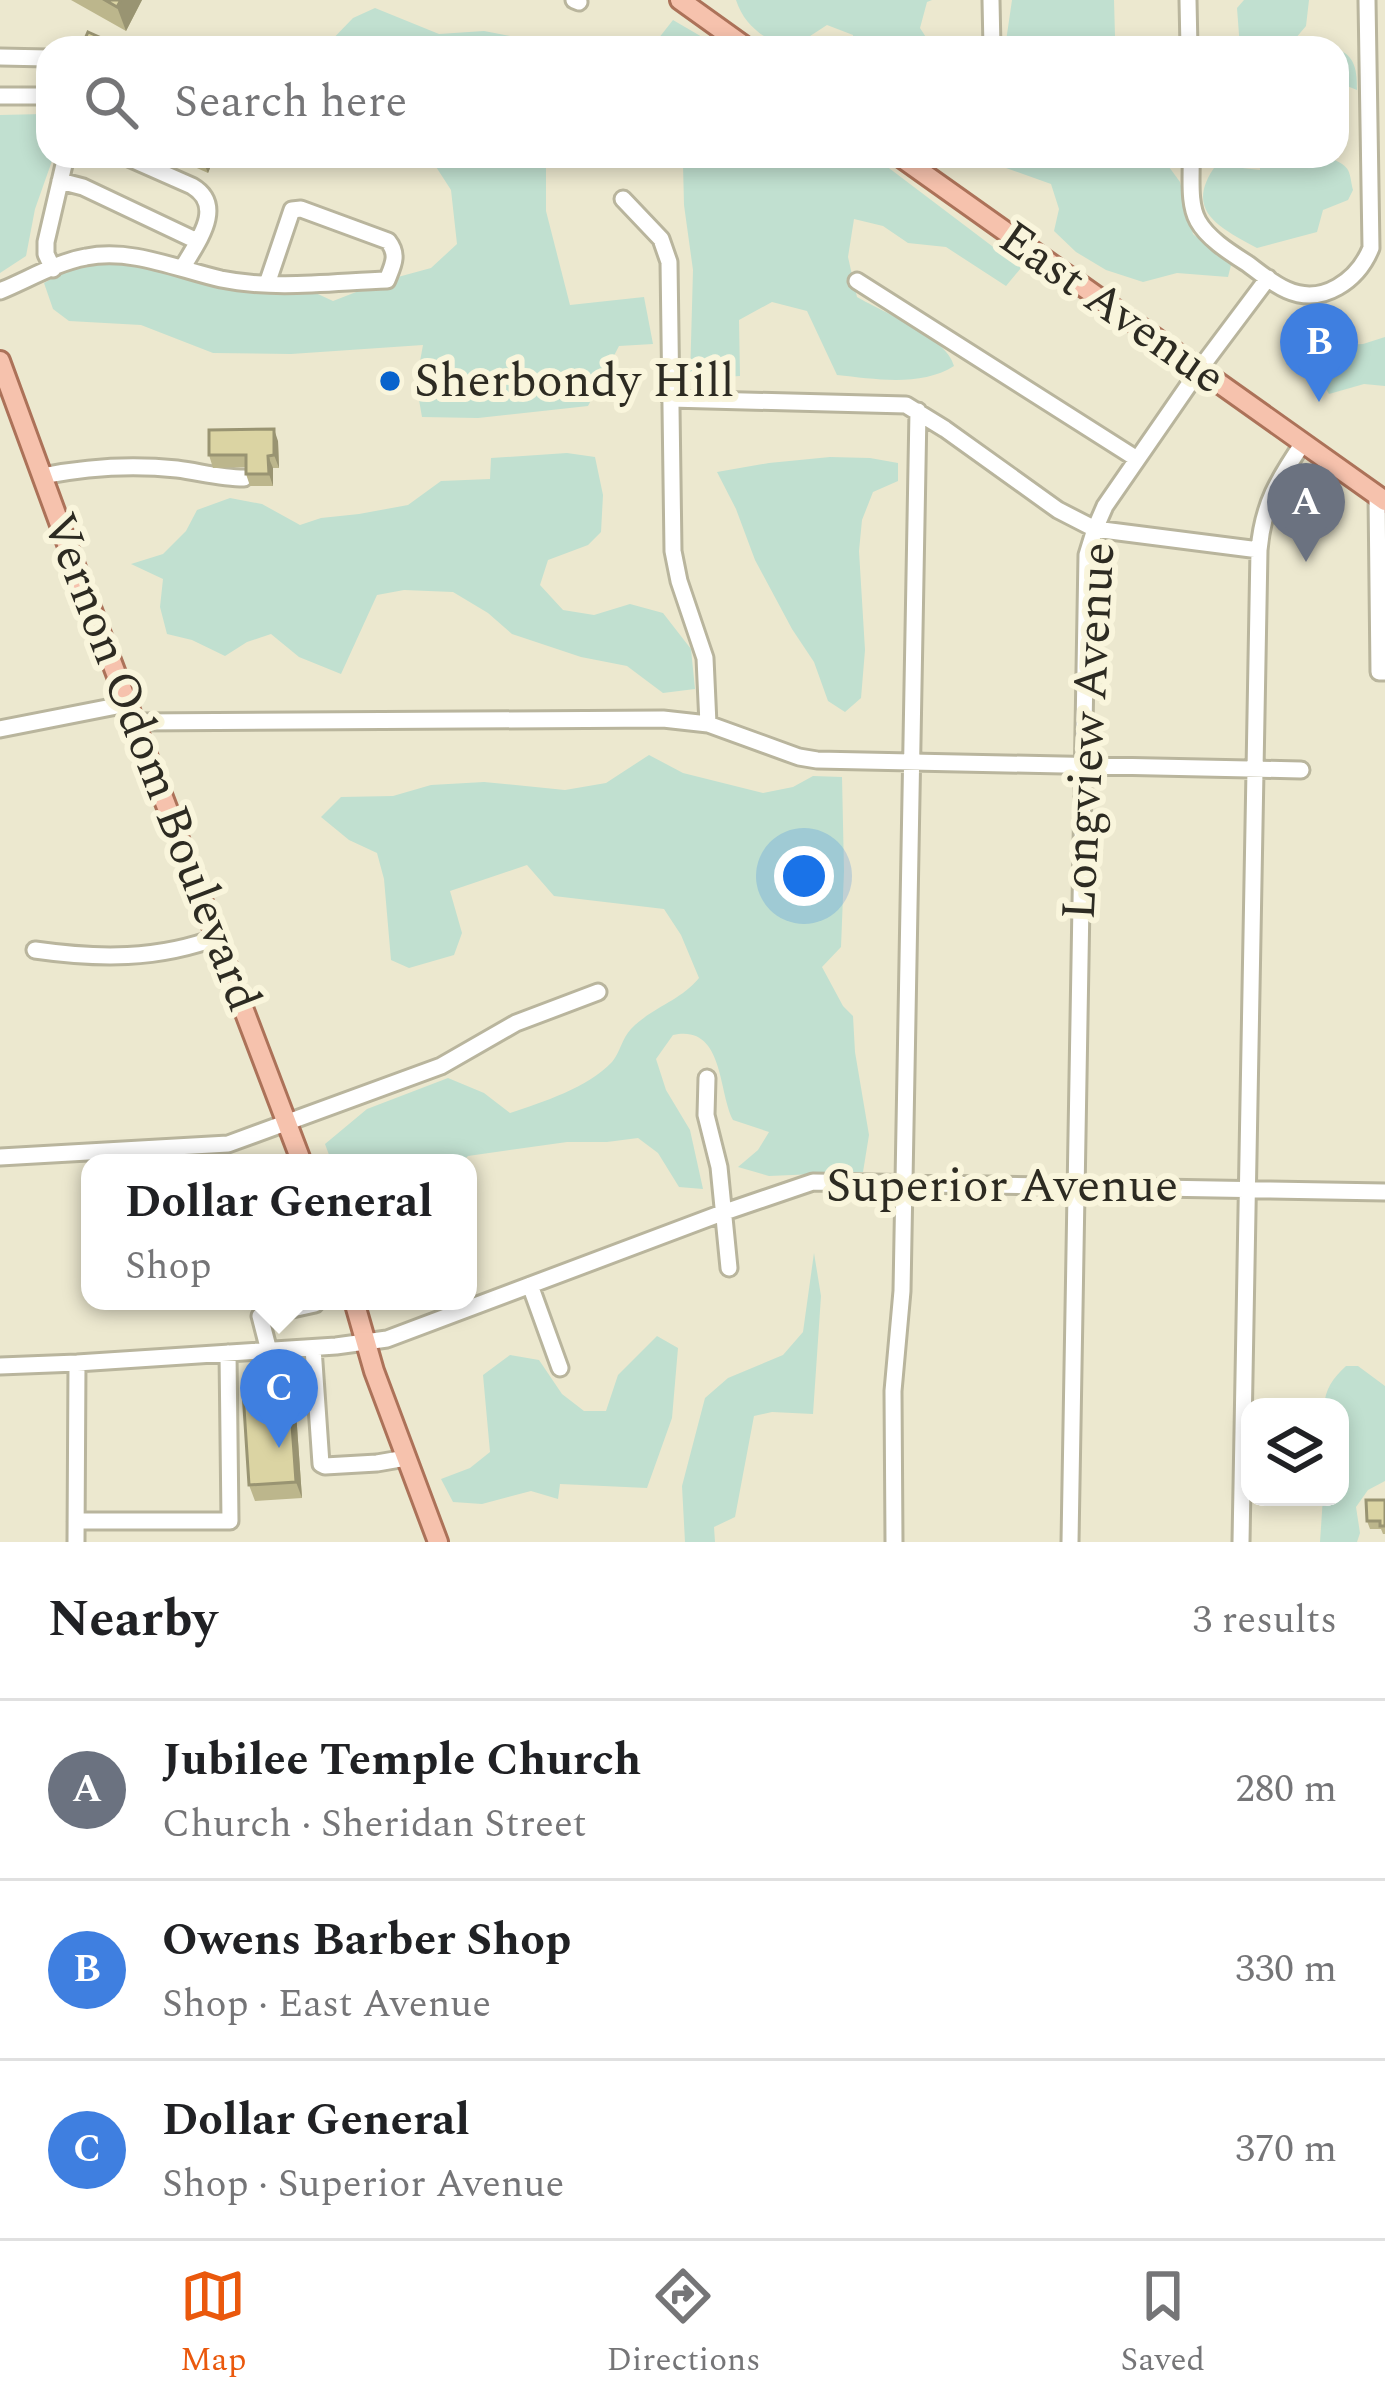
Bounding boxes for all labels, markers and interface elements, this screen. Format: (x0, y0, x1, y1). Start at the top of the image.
search box (36, 36, 1349, 168)
text: Search here (174, 68, 407, 137)
icon: search (78, 69, 144, 135)
street label: East Avenue (984, 203, 1240, 413)
pin: B (1280, 303, 1358, 402)
place label: Sherbondy Hill (414, 345, 735, 418)
marker: Sherbondy Hill (377, 368, 403, 394)
pin: A (1267, 463, 1345, 562)
street label: Vernon Odom Boulevard (22, 502, 280, 1022)
street label: Longview Avenue (1043, 540, 1135, 922)
your location (774, 846, 834, 906)
street label: Superior Avenue (826, 1150, 1178, 1223)
popup (81, 1154, 477, 1310)
text: Dollar General (125, 1168, 433, 1237)
text: Shop (125, 1237, 212, 1296)
pin: C (240, 1349, 318, 1448)
map controls (1241, 1398, 1349, 1506)
button: layers (1241, 1398, 1349, 1506)
text: Nearby (48, 1581, 217, 1659)
text: 3 results (1193, 1591, 1337, 1650)
text: Jubilee Temple Church (162, 1726, 641, 1795)
text: A (72, 1760, 102, 1819)
text: 280 m (1235, 1760, 1337, 1819)
text: Church · Sheridan Street (162, 1795, 587, 1854)
text: Owens Barber Shop (162, 1906, 571, 1975)
text: B (73, 1940, 101, 1999)
text: 330 m (1235, 1940, 1337, 1999)
text: Shop · East Avenue (162, 1975, 491, 2034)
text: Dollar General (162, 2086, 470, 2155)
text: C (73, 2120, 101, 2179)
text: 370 m (1235, 2120, 1337, 2179)
text: Shop · Superior Avenue (162, 2155, 564, 2214)
tab: Map (180, 2263, 246, 2385)
tab: Directions (606, 2263, 760, 2385)
tab: Saved (1120, 2263, 1205, 2385)

